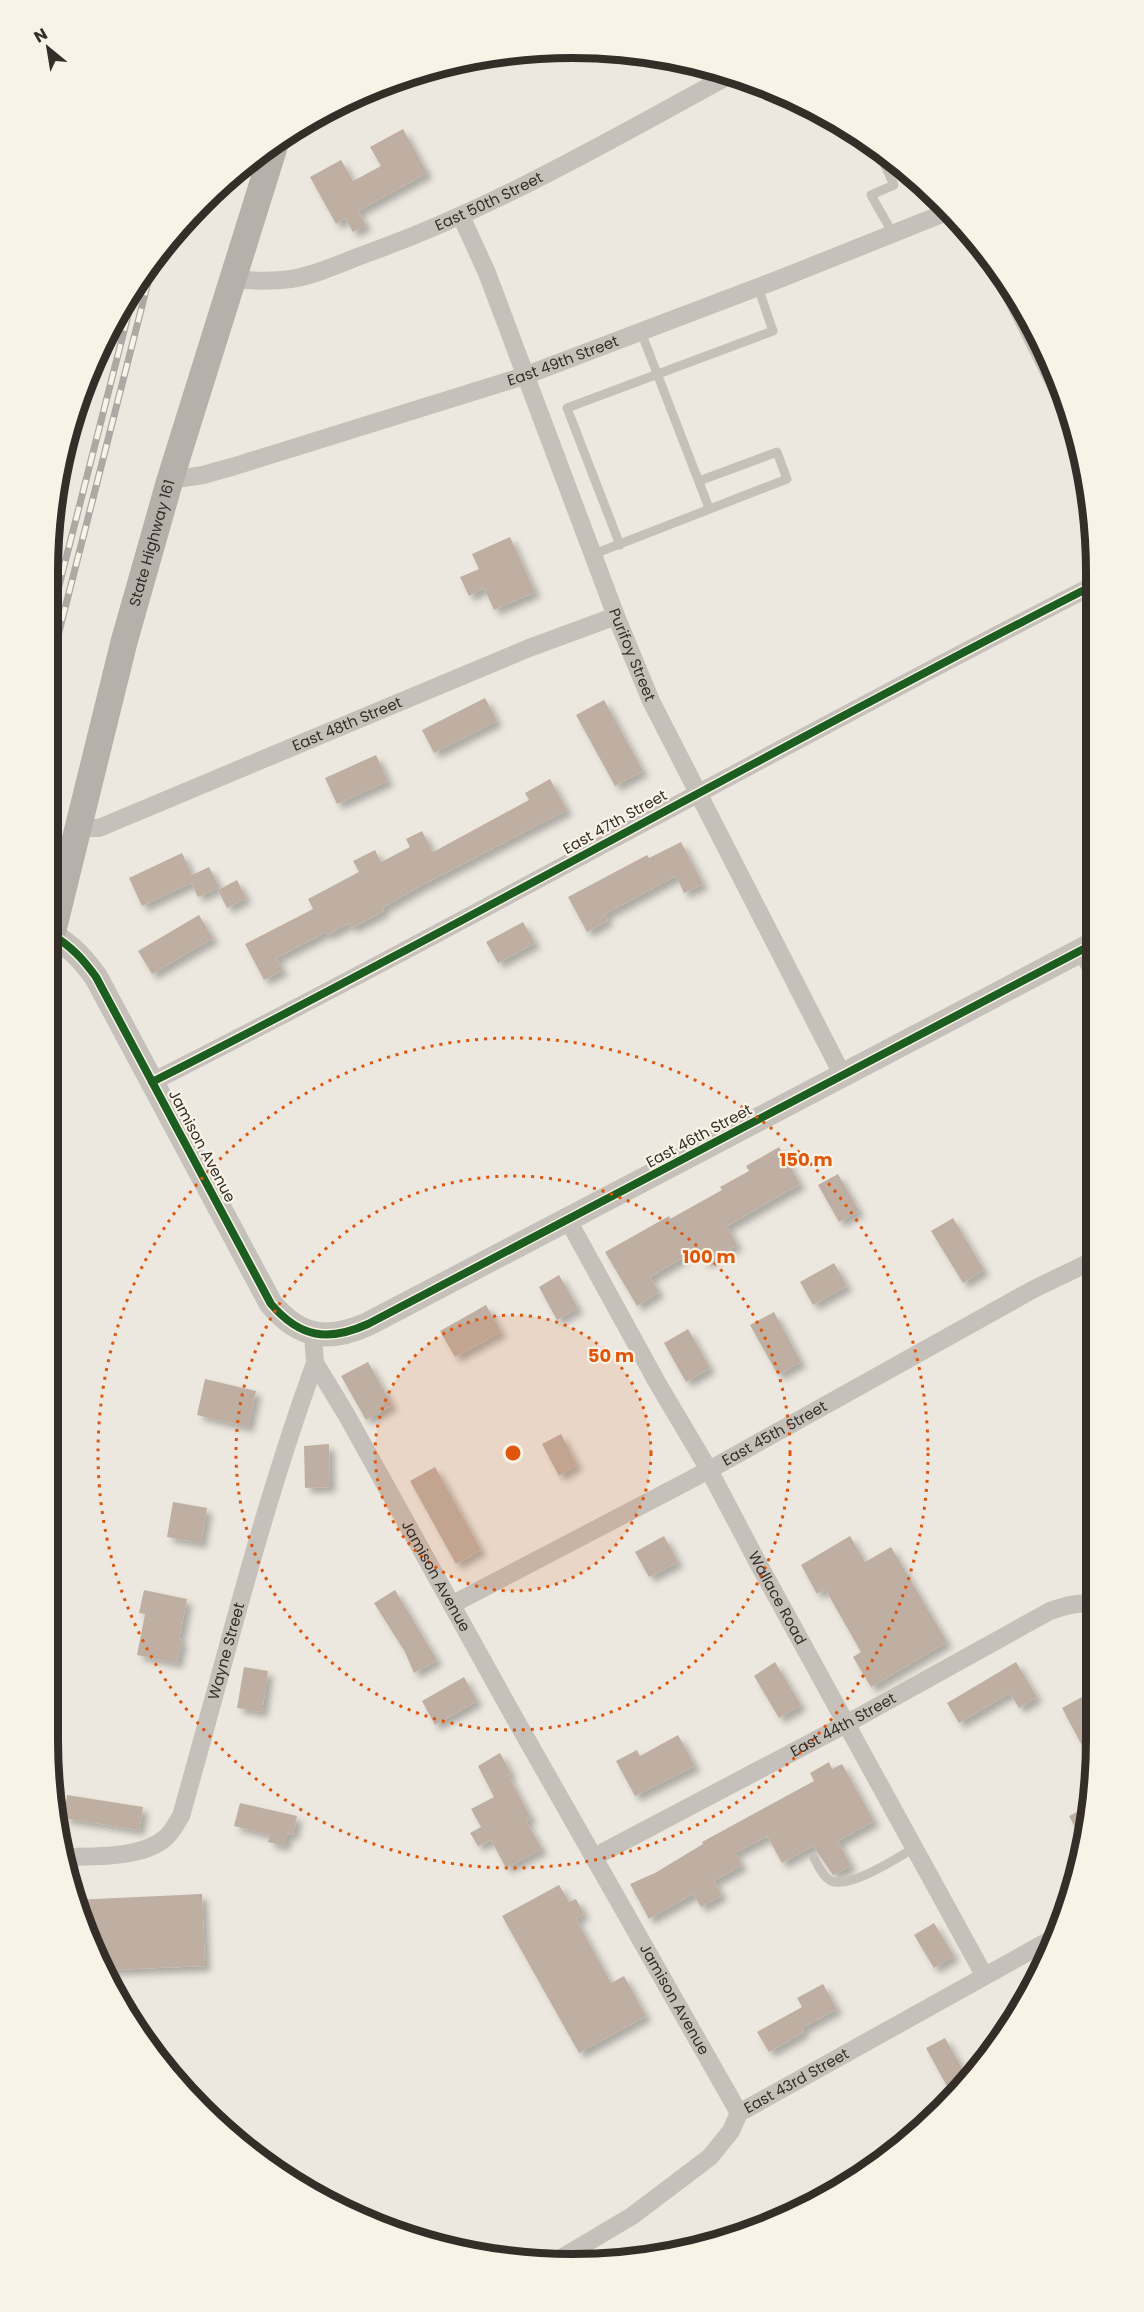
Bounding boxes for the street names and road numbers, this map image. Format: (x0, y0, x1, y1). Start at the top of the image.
street label: East 50th Street (431, 167, 546, 236)
street label: East 49th Street (505, 330, 621, 391)
street label: State Highway 161 (124, 477, 180, 609)
street label: Purifoy Street (604, 605, 661, 704)
street label: East 48th Street (289, 691, 405, 756)
street label: East 47th Street (559, 784, 670, 859)
street label: Jamison Avenue (164, 1086, 241, 1206)
street label: East 46th Street (642, 1099, 755, 1172)
street label: East 45th Street (718, 1395, 831, 1471)
street label: Jamison Avenue (397, 1516, 476, 1635)
street label: Wallace Road (744, 1547, 812, 1648)
street label: Wayne Street (203, 1600, 249, 1702)
street label: East 44th Street (786, 1687, 899, 1762)
street label: Jamison Avenue (635, 1940, 715, 2059)
street label: East 43rd Street (740, 2043, 853, 2118)

